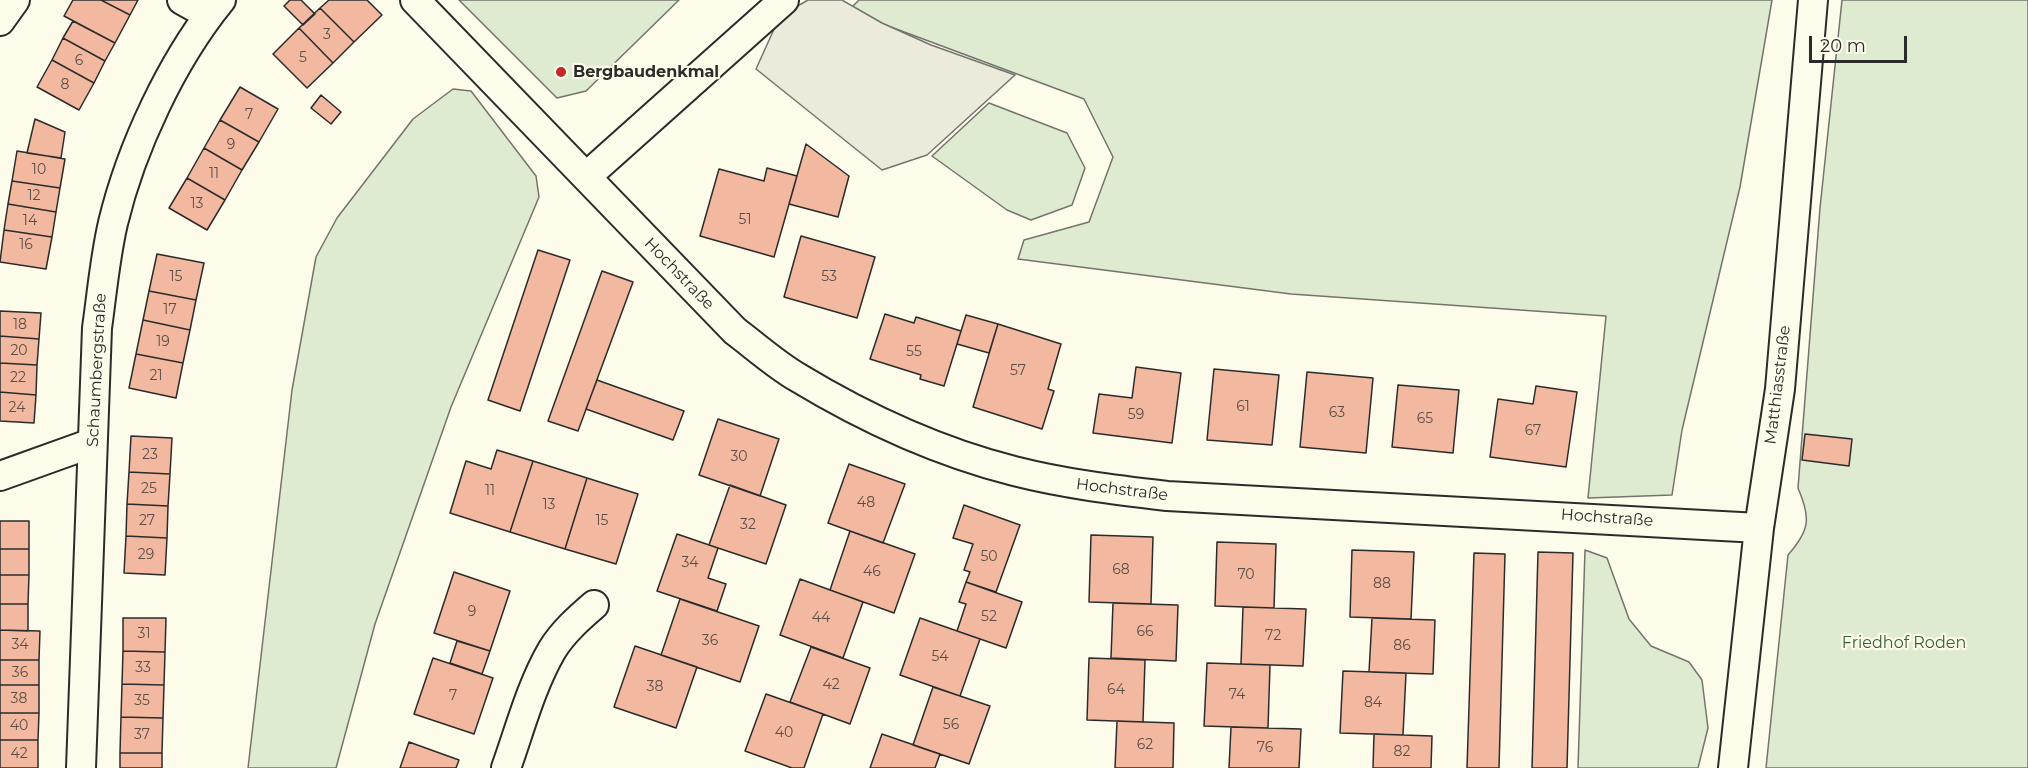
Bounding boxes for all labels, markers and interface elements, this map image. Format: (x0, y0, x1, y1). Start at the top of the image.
scale bar (1812, 24, 1910, 62)
house number: 3 (323, 27, 331, 43)
text: 20 m (1820, 35, 1866, 57)
house number: 5 (299, 50, 307, 66)
house number: 6 (75, 53, 83, 69)
place label: Bergbaudenkmal (573, 62, 719, 82)
marker: Bergbaudenkmal (554, 65, 568, 79)
house number: 8 (61, 77, 69, 93)
house number: 7 (245, 107, 253, 123)
house number: 9 (227, 137, 235, 153)
house number: 10 (32, 162, 46, 178)
house number: 11 (209, 166, 219, 182)
house number: 12 (27, 188, 41, 204)
house number: 13 (191, 196, 203, 212)
house number: 51 (739, 212, 751, 228)
house number: 14 (23, 213, 37, 229)
street label: Hochstraße (640, 234, 718, 314)
house number: 16 (19, 237, 33, 253)
house number: 15 (170, 269, 182, 285)
house number: 53 (821, 269, 837, 285)
street label: Schaumbergstraße (83, 292, 111, 448)
house number: 17 (163, 302, 177, 318)
house number: 18 (13, 317, 27, 333)
street label: Matthiasstraße (1761, 324, 1795, 446)
house number: 19 (156, 334, 170, 350)
house number: 20 (10, 343, 28, 359)
house number: 55 (906, 344, 922, 360)
house number: 57 (1010, 363, 1026, 379)
house number: 21 (149, 368, 163, 384)
house number: 22 (10, 370, 26, 386)
house number: 61 (1236, 399, 1250, 415)
house number: 24 (9, 400, 25, 416)
house number: 63 (1329, 405, 1345, 421)
house number: 59 (1128, 407, 1144, 423)
house number: 65 (1417, 411, 1433, 427)
house number: 67 (1525, 423, 1541, 439)
house number: 23 (142, 447, 158, 463)
house number: 30 (730, 449, 748, 465)
street label: Hochstraße (1075, 475, 1169, 505)
house number: 25 (141, 481, 157, 497)
house number: 11 (485, 483, 495, 499)
house number: 48 (857, 495, 875, 511)
house number: 13 (543, 497, 555, 513)
street label: Hochstraße (1560, 505, 1654, 531)
house number: 27 (139, 513, 155, 529)
house number: 15 (596, 513, 608, 529)
house number: 32 (740, 517, 756, 533)
house number: 29 (138, 547, 154, 563)
house number: 50 (980, 549, 998, 565)
house number: 34 (681, 555, 699, 571)
house number: 68 (1112, 562, 1130, 578)
house number: 46 (863, 564, 881, 580)
house number: 70 (1237, 567, 1255, 583)
house number: 88 (1373, 576, 1391, 592)
house number: 9 (468, 604, 476, 620)
house number: 52 (981, 609, 997, 625)
house number: 44 (812, 610, 830, 626)
house number: 66 (1136, 624, 1154, 640)
house number: 31 (138, 626, 150, 642)
house number: 72 (1265, 628, 1281, 644)
house number: 36 (702, 633, 718, 649)
park label: Friedhof Roden (1842, 633, 1966, 653)
house number: 34 (11, 637, 29, 653)
house number: 86 (1393, 638, 1411, 654)
house number: 54 (931, 649, 949, 665)
house number: 33 (135, 660, 151, 676)
house number: 36 (12, 665, 28, 681)
house number: 42 (822, 677, 840, 693)
house number: 38 (647, 679, 663, 695)
house number: 64 (1107, 682, 1125, 698)
house number: 74 (1229, 687, 1245, 703)
house number: 7 (449, 688, 457, 704)
house number: 38 (11, 691, 27, 707)
house number: 35 (134, 693, 150, 709)
house number: 84 (1364, 695, 1382, 711)
house number: 56 (943, 717, 959, 733)
house number: 40 (10, 718, 28, 734)
house number: 40 (775, 725, 793, 741)
house number: 37 (134, 727, 150, 743)
house number: 62 (1137, 737, 1153, 753)
house number: 76 (1257, 740, 1273, 756)
house number: 82 (1394, 744, 1410, 760)
house number: 42 (10, 746, 28, 762)

